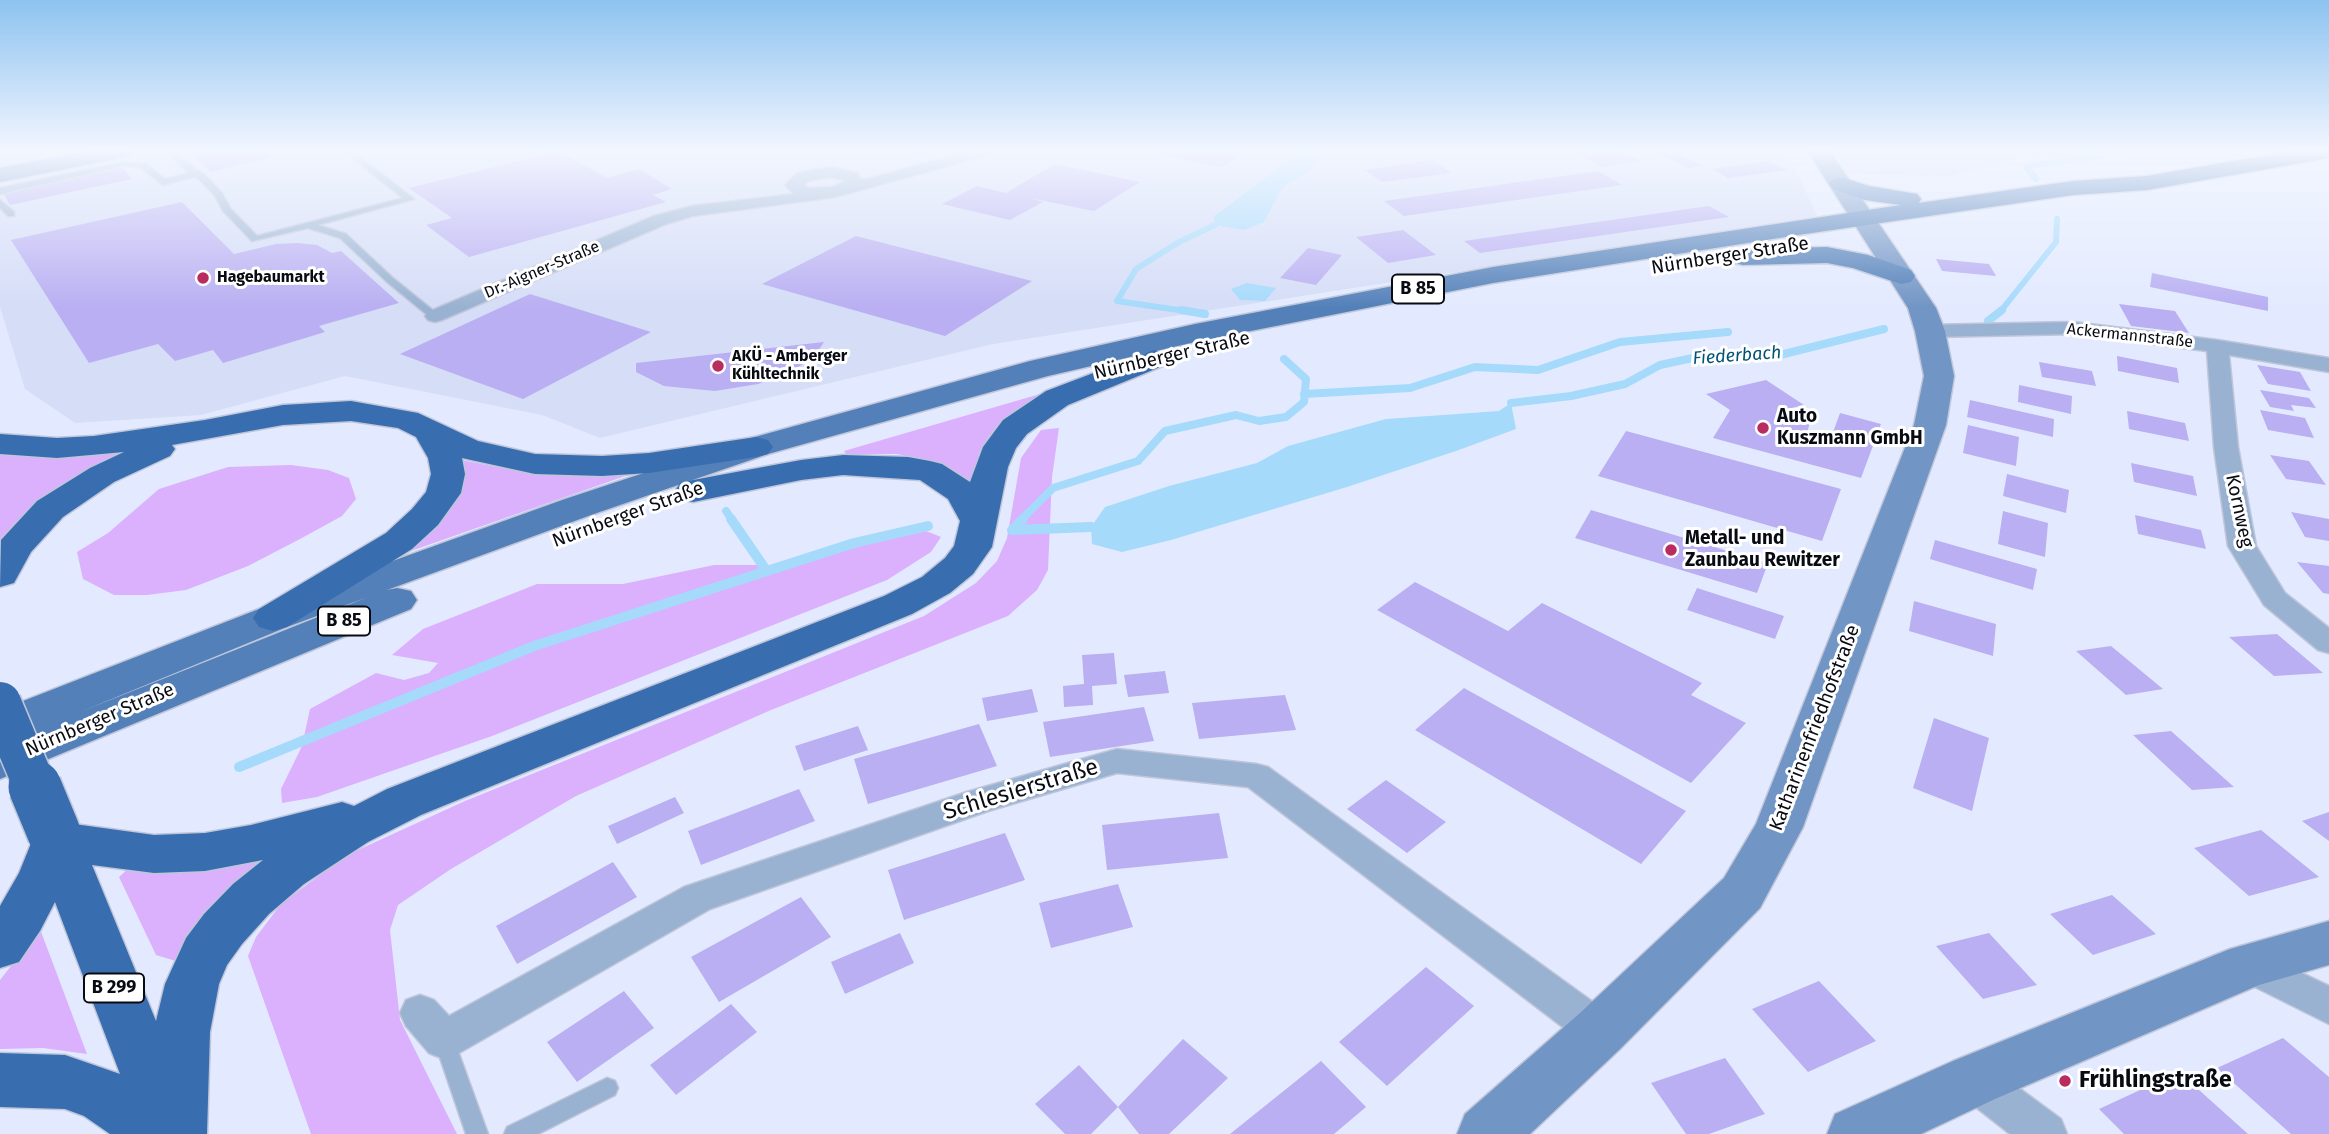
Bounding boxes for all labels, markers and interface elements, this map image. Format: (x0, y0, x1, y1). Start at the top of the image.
street label: Nürnberger Straße (1650, 232, 1810, 280)
street label: Dr.-Aigner-Straße (482, 237, 602, 303)
place label: Hagebaumarkt (217, 268, 325, 288)
marker: Hagebaumarkt (195, 270, 211, 286)
road number: B 85 (1392, 274, 1444, 304)
street label: Ackermannstraße (2066, 320, 2194, 352)
street label: Nürnberger Straße (1092, 327, 1252, 385)
water label: Fiederbach (1692, 342, 1782, 370)
place label: AKÜ - Amberger Kühltechnik (732, 347, 847, 385)
marker: AKÜ - Amberger Kühltechnik (710, 358, 726, 374)
place label: Auto Kuszmann GmbH (1777, 406, 1923, 450)
marker: Auto Kuszmann GmbH (1755, 420, 1771, 436)
street label: Kornweg (2220, 472, 2258, 550)
street label: Nürnberger Straße (549, 477, 707, 553)
place label: Metall- und Zaunbau Rewitzer (1685, 528, 1840, 572)
marker: Metall- und Zaunbau Rewitzer (1663, 542, 1679, 558)
road number: B 85 (318, 606, 370, 636)
street label: Katharinenfriedhofstraße (1765, 622, 1865, 834)
street label: Nürnberger Straße (22, 678, 178, 762)
street label: Schlesierstraße (940, 753, 1102, 827)
road number: B 299 (84, 973, 144, 1002)
place label: Frühlingstraße (2079, 1067, 2232, 1095)
marker: Frühlingstraße (2057, 1073, 2073, 1089)

